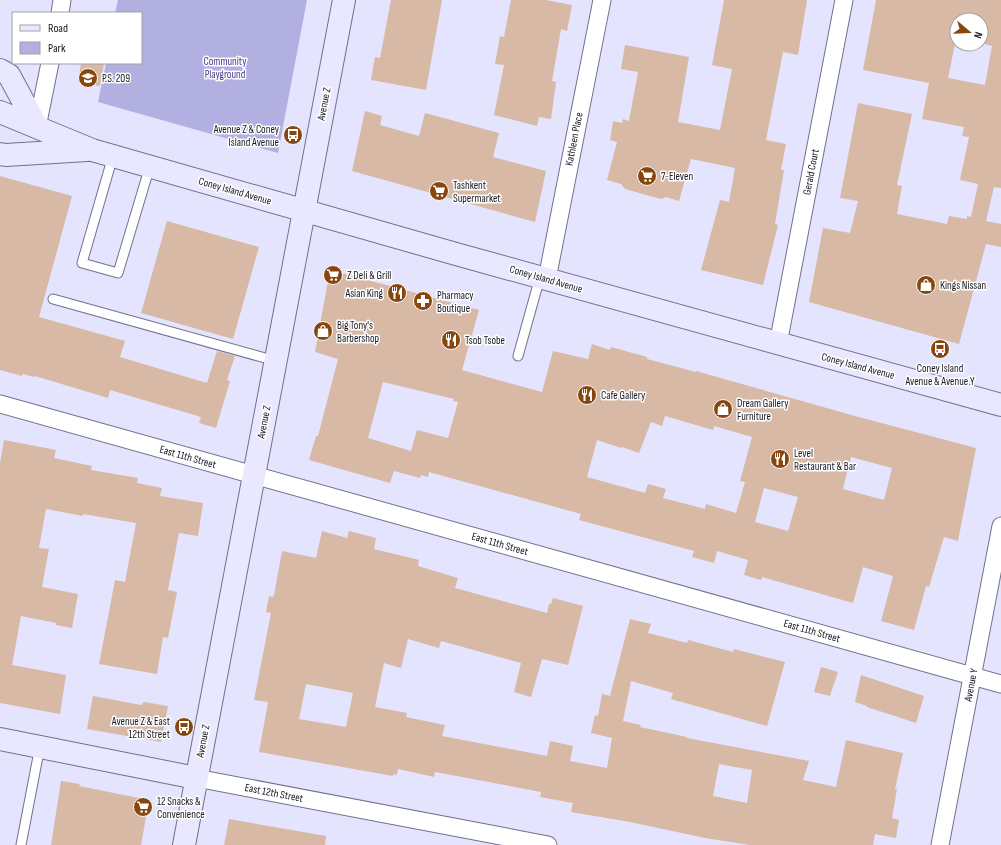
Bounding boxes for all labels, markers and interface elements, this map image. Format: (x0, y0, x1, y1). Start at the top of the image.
legend (12, 12, 142, 64)
north arrow (949, 12, 989, 52)
text: Road (48, 21, 68, 36)
text: N (971, 30, 985, 40)
text: Park (48, 41, 66, 56)
park label: Community Playground (204, 55, 247, 81)
school or university icon: P.S. 209 (77, 67, 99, 89)
place label: P.S. 209 (102, 72, 130, 85)
street label: Avenue Z (314, 86, 334, 123)
street label: Kathleen Place (562, 111, 586, 167)
place label: Avenue Z & Coney Island Avenue (213, 123, 280, 149)
bus stop icon: Avenue Z & Coney Island Avenue (282, 124, 304, 146)
street label: Gerald Court (800, 147, 822, 196)
supermarket icon: 7-Eleven (636, 165, 658, 187)
place label: 7-Eleven (661, 170, 693, 183)
street label: Coney Island Avenue (197, 174, 273, 208)
place label: Tashkent Supermarket (453, 179, 501, 205)
supermarket icon: Tashkent Supermarket (428, 180, 450, 202)
street label: Coney Island Avenue (508, 262, 584, 296)
supermarket icon: Z Deli & Grill (322, 264, 344, 286)
place label: Z Deli & Grill (347, 269, 391, 282)
shop icon: Kings Nissan (915, 274, 937, 296)
place label: Kings Nissan (940, 279, 986, 292)
restaurant icon: Asian King (386, 282, 408, 304)
place label: Asian King (344, 287, 384, 300)
place label: Pharmacy Boutique (437, 289, 474, 315)
pharmacy icon: Pharmacy Boutique (412, 290, 434, 312)
place label: Big Tony's Barbershop (337, 319, 379, 345)
shop icon: Big Tony's Barbershop (312, 320, 334, 342)
restaurant icon: Tsob Tsobe (440, 329, 462, 351)
place label: Tsob Tsobe (465, 334, 505, 347)
bus stop icon: Coney Island Avenue & Avenue Y (929, 338, 951, 360)
street label: Coney Island Avenue (820, 350, 896, 382)
place label: Coney Island Avenue & Avenue Y (904, 362, 975, 388)
restaurant icon: Cafe Gallery (576, 384, 598, 406)
place label: Cafe Gallery (601, 389, 646, 402)
place label: Dream Gallery Furniture (737, 397, 789, 423)
shop icon: Dream Gallery Furniture (712, 398, 734, 420)
street label: Avenue Z (254, 404, 274, 441)
street label: East 11th Street (158, 443, 218, 471)
place label: Level Restaurant & Bar (794, 447, 856, 473)
restaurant icon: Level Restaurant & Bar (769, 448, 791, 470)
street label: East 11th Street (470, 530, 530, 558)
street label: East 11th Street (782, 617, 842, 645)
street label: Avenue Y (961, 667, 981, 704)
place label: Avenue Z & East 12th Street (111, 715, 171, 741)
bus stop icon: Avenue Z & East 12th Street (173, 716, 195, 738)
street label: Avenue Z (193, 723, 213, 760)
street label: East 12th Street (244, 781, 305, 805)
place label: 12 Snacks & Convenience (157, 795, 205, 821)
supermarket icon: 12 Snacks & Convenience (132, 796, 154, 818)

